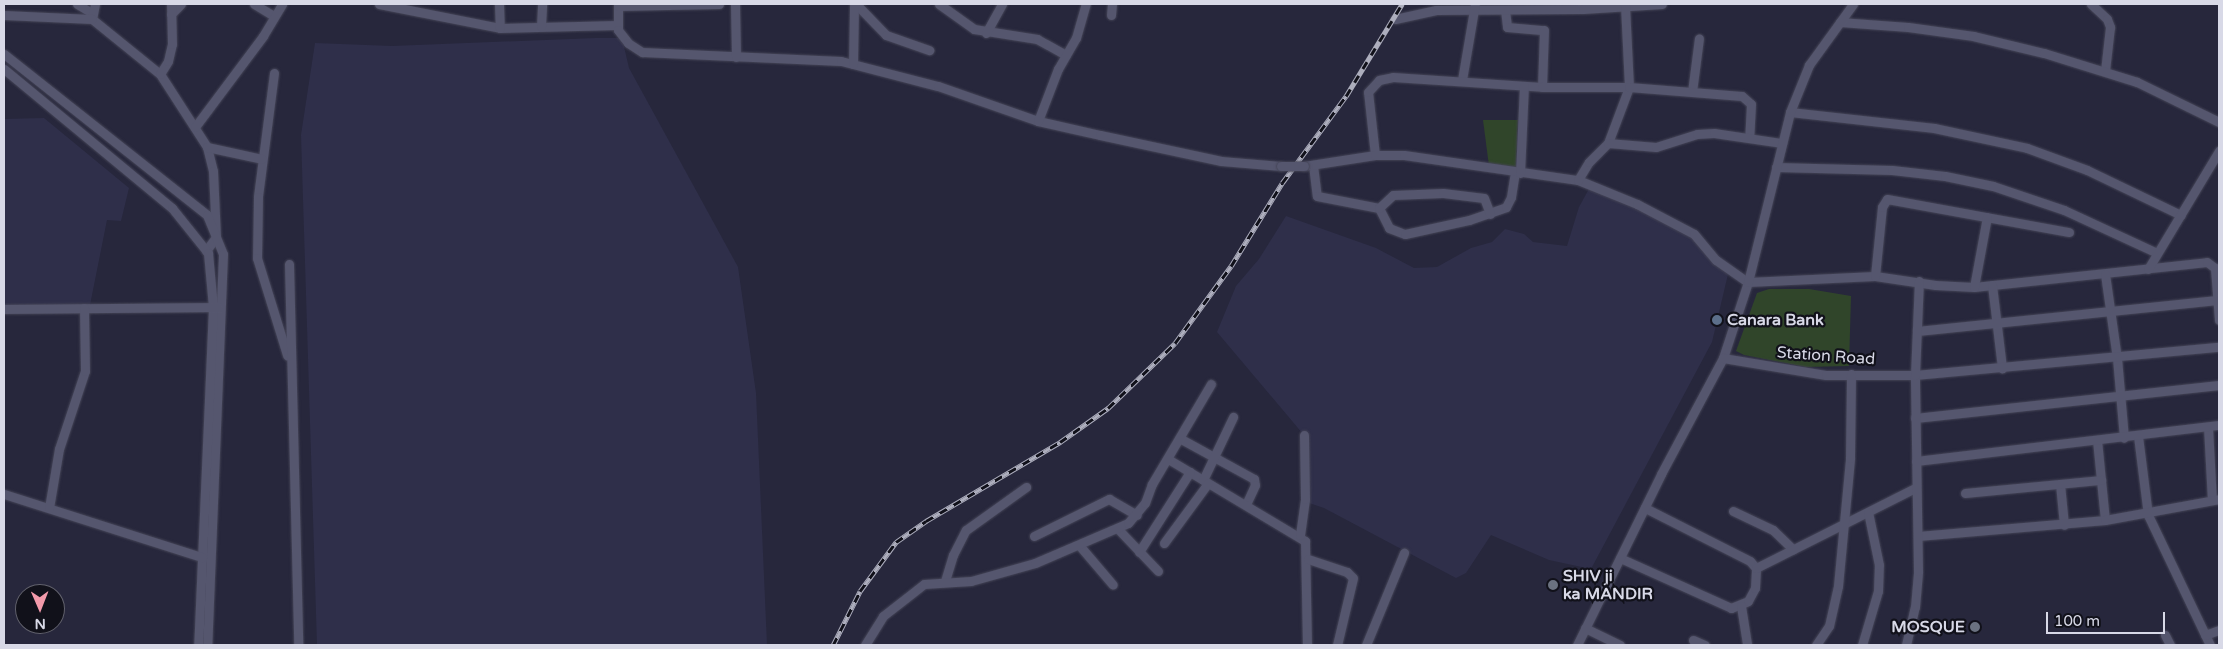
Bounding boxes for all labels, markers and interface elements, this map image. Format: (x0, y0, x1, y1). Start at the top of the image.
place label: Canara Bank (1727, 310, 1824, 330)
marker: Canara Bank (1711, 314, 1723, 326)
street label: Station Road (1776, 343, 1876, 369)
place label: SHIV ji ka MANDIR (1563, 566, 1653, 604)
marker: SHIV ji ka MANDIR (1547, 579, 1559, 591)
north arrow (15, 584, 65, 634)
scale bar (2048, 602, 2167, 634)
text: 100 m (2054, 612, 2100, 630)
text: N (34, 615, 46, 632)
place label: MOSQUE (1891, 617, 1965, 637)
marker: MOSQUE (1969, 621, 1981, 633)

